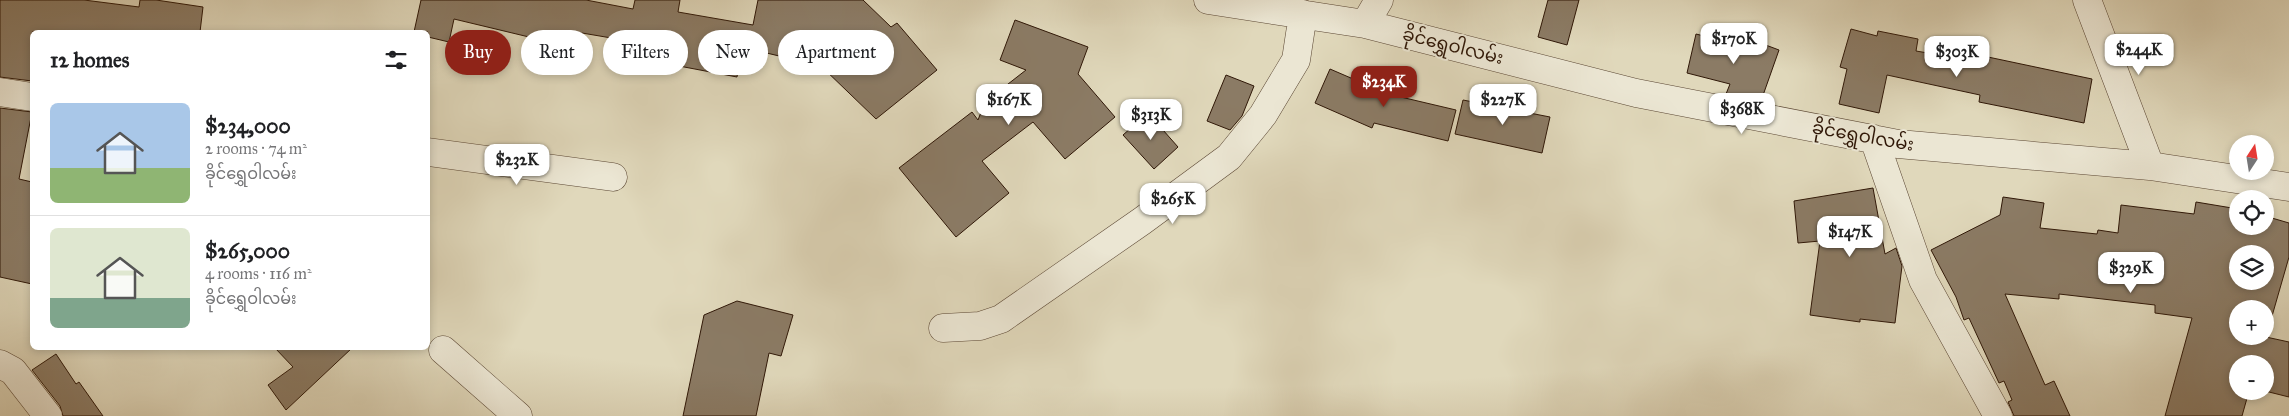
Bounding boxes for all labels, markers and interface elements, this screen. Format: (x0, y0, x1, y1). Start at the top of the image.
street label: ခိုင်ရွှေဝါလမ်း (1399, 20, 1506, 73)
pin: $170K (1699, 22, 1769, 65)
text: $170K (1711, 29, 1757, 48)
chip: Buy (445, 30, 511, 75)
chip: Rent (521, 30, 593, 75)
chip: Filters (603, 30, 688, 75)
chip: New (698, 30, 768, 75)
chip: Apartment (778, 30, 894, 75)
pin: $244K (2104, 34, 2174, 76)
pin: $303K (1922, 36, 1992, 78)
text: $244K (2116, 40, 2162, 59)
text: $303K (1935, 42, 1979, 61)
icon: filters (382, 46, 410, 74)
text: 12 homes (50, 47, 129, 73)
pin: $234K (1349, 66, 1419, 108)
text: $234K (1362, 72, 1406, 91)
pin: $167K (974, 84, 1044, 126)
pin: $227K (1468, 84, 1538, 126)
text: $167K (987, 90, 1031, 109)
text: $227K (1481, 90, 1525, 109)
pin: $368K (1707, 92, 1777, 135)
pin: $313K (1116, 98, 1186, 141)
text: $368K (1720, 99, 1764, 118)
text: $313K (1131, 105, 1171, 124)
text: $234,000 (205, 113, 291, 139)
street label: ခိုင်ရွှေဝါလမ်း (1810, 113, 1916, 160)
icon: home (90, 123, 150, 183)
north arrow (2229, 135, 2274, 180)
map controls (2229, 135, 2274, 400)
text: 2 rooms · 74 m² (205, 139, 307, 158)
pin: $232K (482, 144, 552, 186)
text: $232K (495, 150, 539, 169)
text: ခိုင်ရွှေဝါလမ်း (205, 164, 297, 183)
pin: $265K (1138, 182, 1208, 225)
text: $265K (1151, 189, 1195, 208)
button: locate (2229, 190, 2274, 235)
pin: $147K (1815, 216, 1885, 258)
text: $147K (1828, 222, 1872, 241)
text: $265,000 (205, 238, 290, 264)
button: layers (2229, 245, 2274, 290)
icon: home (90, 248, 150, 308)
pin: $329K (2096, 252, 2166, 294)
text: $329K (2109, 258, 2153, 277)
text: 4 rooms · 116 m² (205, 264, 312, 283)
text: ခိုင်ရွှေဝါလမ်း (205, 289, 297, 308)
button: + (2229, 300, 2274, 345)
button: − (2229, 355, 2274, 400)

